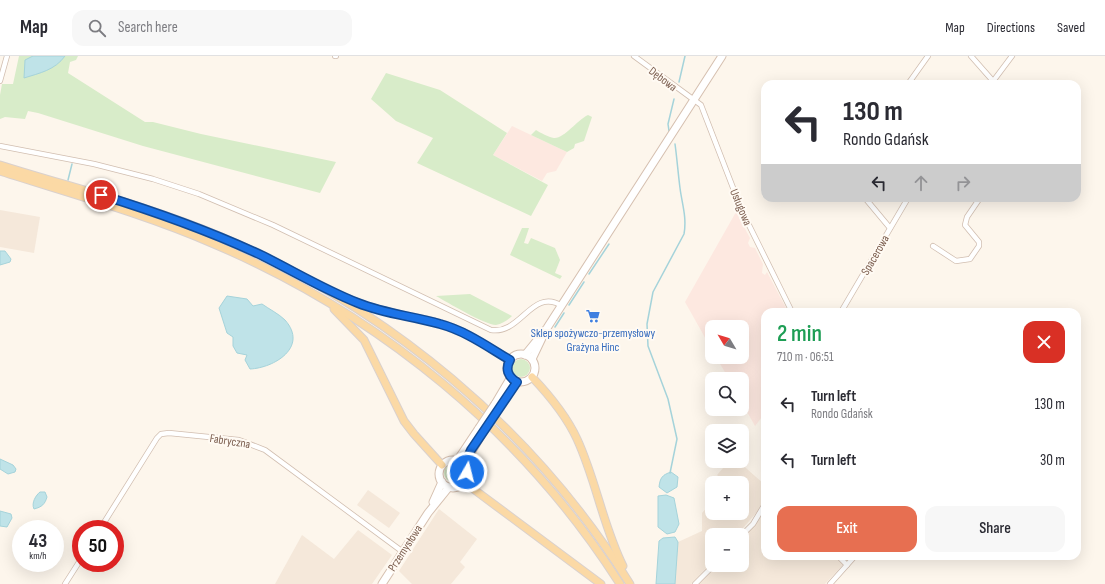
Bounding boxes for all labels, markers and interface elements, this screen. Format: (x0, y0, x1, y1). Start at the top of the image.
search box (72, 10, 352, 46)
text: Map (20, 16, 48, 39)
icon: search (86, 17, 108, 39)
text: Search here (118, 18, 178, 37)
text: Map (945, 19, 965, 36)
text: Directions (987, 19, 1035, 36)
text: Saved (1057, 19, 1085, 36)
street label: Dębowa (645, 64, 680, 95)
text: 130 m (843, 95, 903, 128)
icon: left (777, 96, 829, 148)
text: Rondo Gdańsk (843, 129, 929, 150)
icon: left (868, 172, 890, 194)
icon: ahead (910, 172, 932, 194)
icon: right (952, 172, 974, 194)
pin (84, 178, 118, 212)
icon: arrive (90, 184, 112, 206)
street label: Usługowa (726, 187, 755, 228)
street label: Spacerowa (858, 232, 893, 278)
supermarket icon: Sklep spożywczo-przemysłowy Grażyna Hinc (585, 308, 601, 324)
text: 2 min (777, 319, 822, 348)
north arrow (705, 320, 749, 364)
map controls (705, 320, 749, 572)
button: close (1023, 321, 1065, 363)
place label: Sklep spożywczo-przemysłowy Grażyna Hinc (531, 326, 656, 355)
text: 710 m · 06:51 (777, 349, 833, 365)
button: search (705, 372, 749, 416)
text: Turn left (811, 387, 856, 406)
icon: left (777, 393, 799, 415)
text: 130 m (1035, 395, 1065, 414)
text: Rondo Gdańsk (811, 406, 873, 422)
button: layers (705, 424, 749, 468)
street label: Fabryczna (209, 431, 252, 452)
icon: left (777, 449, 799, 471)
position arrow (446, 451, 488, 493)
text: Turn left (811, 451, 856, 470)
text: 30 m (1040, 451, 1065, 470)
button: + (705, 476, 749, 520)
button: Exit (777, 506, 917, 552)
button: Share (925, 506, 1065, 552)
speed limit sign: 50 (72, 520, 124, 572)
street label: Przemysłowa (385, 522, 426, 574)
button: − (705, 528, 749, 572)
text: 43 (29, 529, 47, 553)
text: km/h (29, 550, 47, 562)

